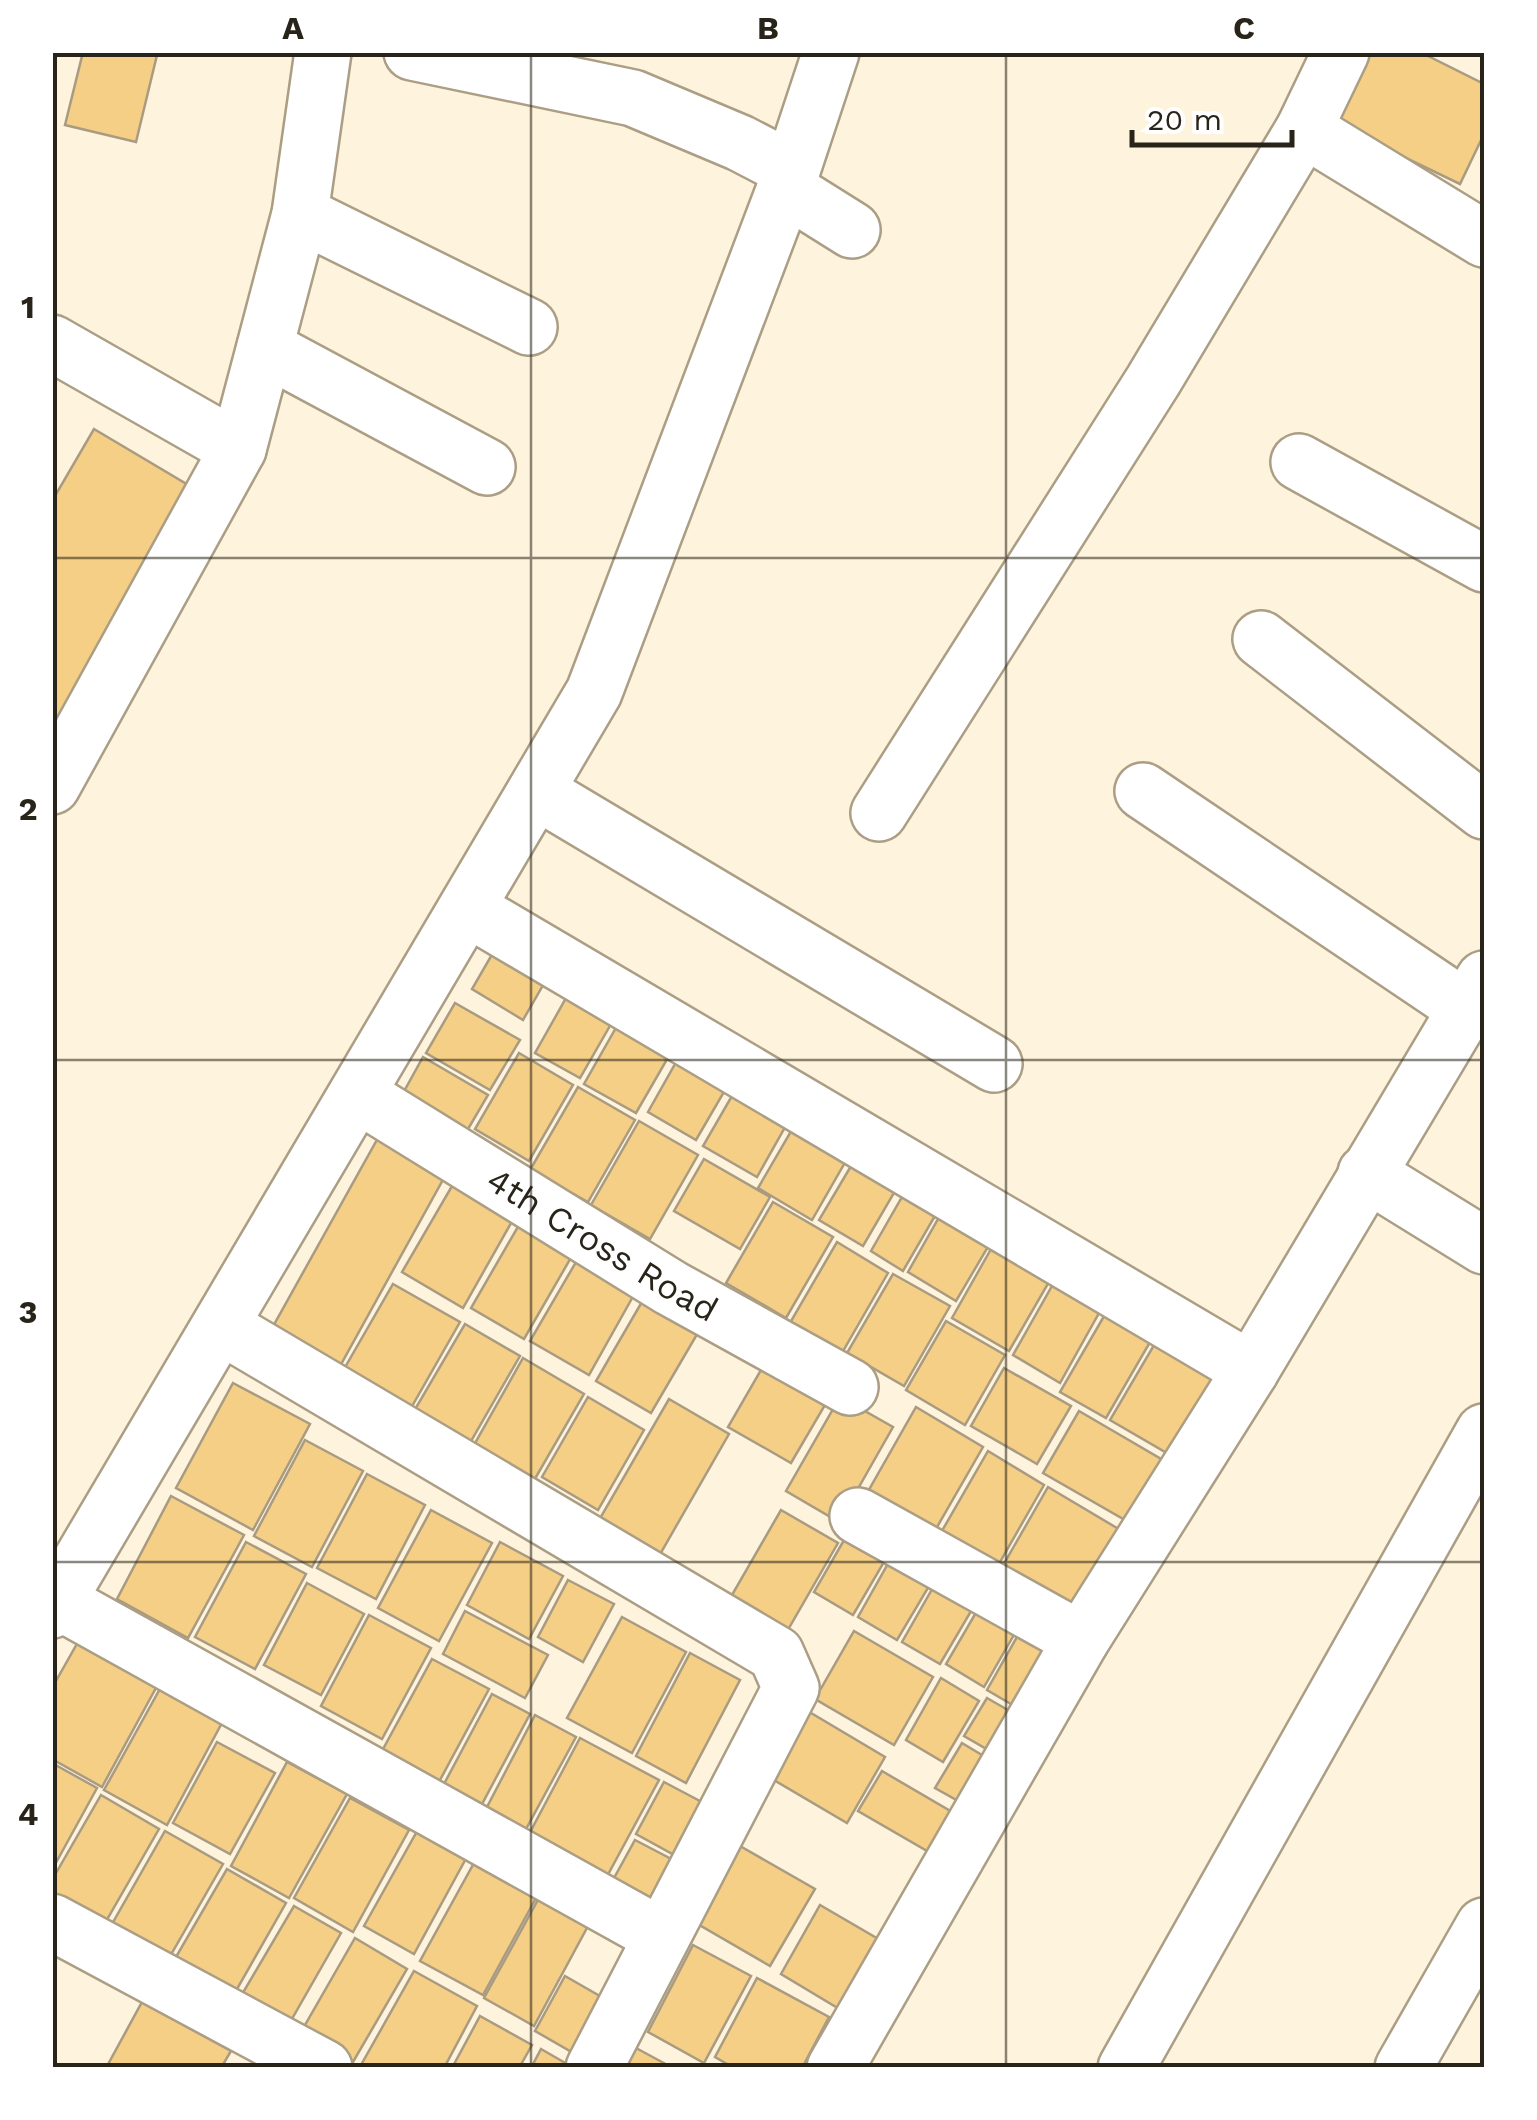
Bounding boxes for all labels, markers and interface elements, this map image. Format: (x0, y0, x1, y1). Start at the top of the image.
text: A (282, 9, 304, 47)
text: B (757, 9, 779, 47)
text: C (1233, 9, 1255, 47)
scale bar (1132, 85, 1292, 147)
text: 20 m (1147, 102, 1222, 137)
text: 1 (21, 288, 35, 326)
text: 2 (18, 790, 38, 828)
street label: 4th Cross Road (479, 1158, 725, 1331)
text: 3 (19, 1293, 37, 1331)
text: 4 (18, 1795, 38, 1833)

